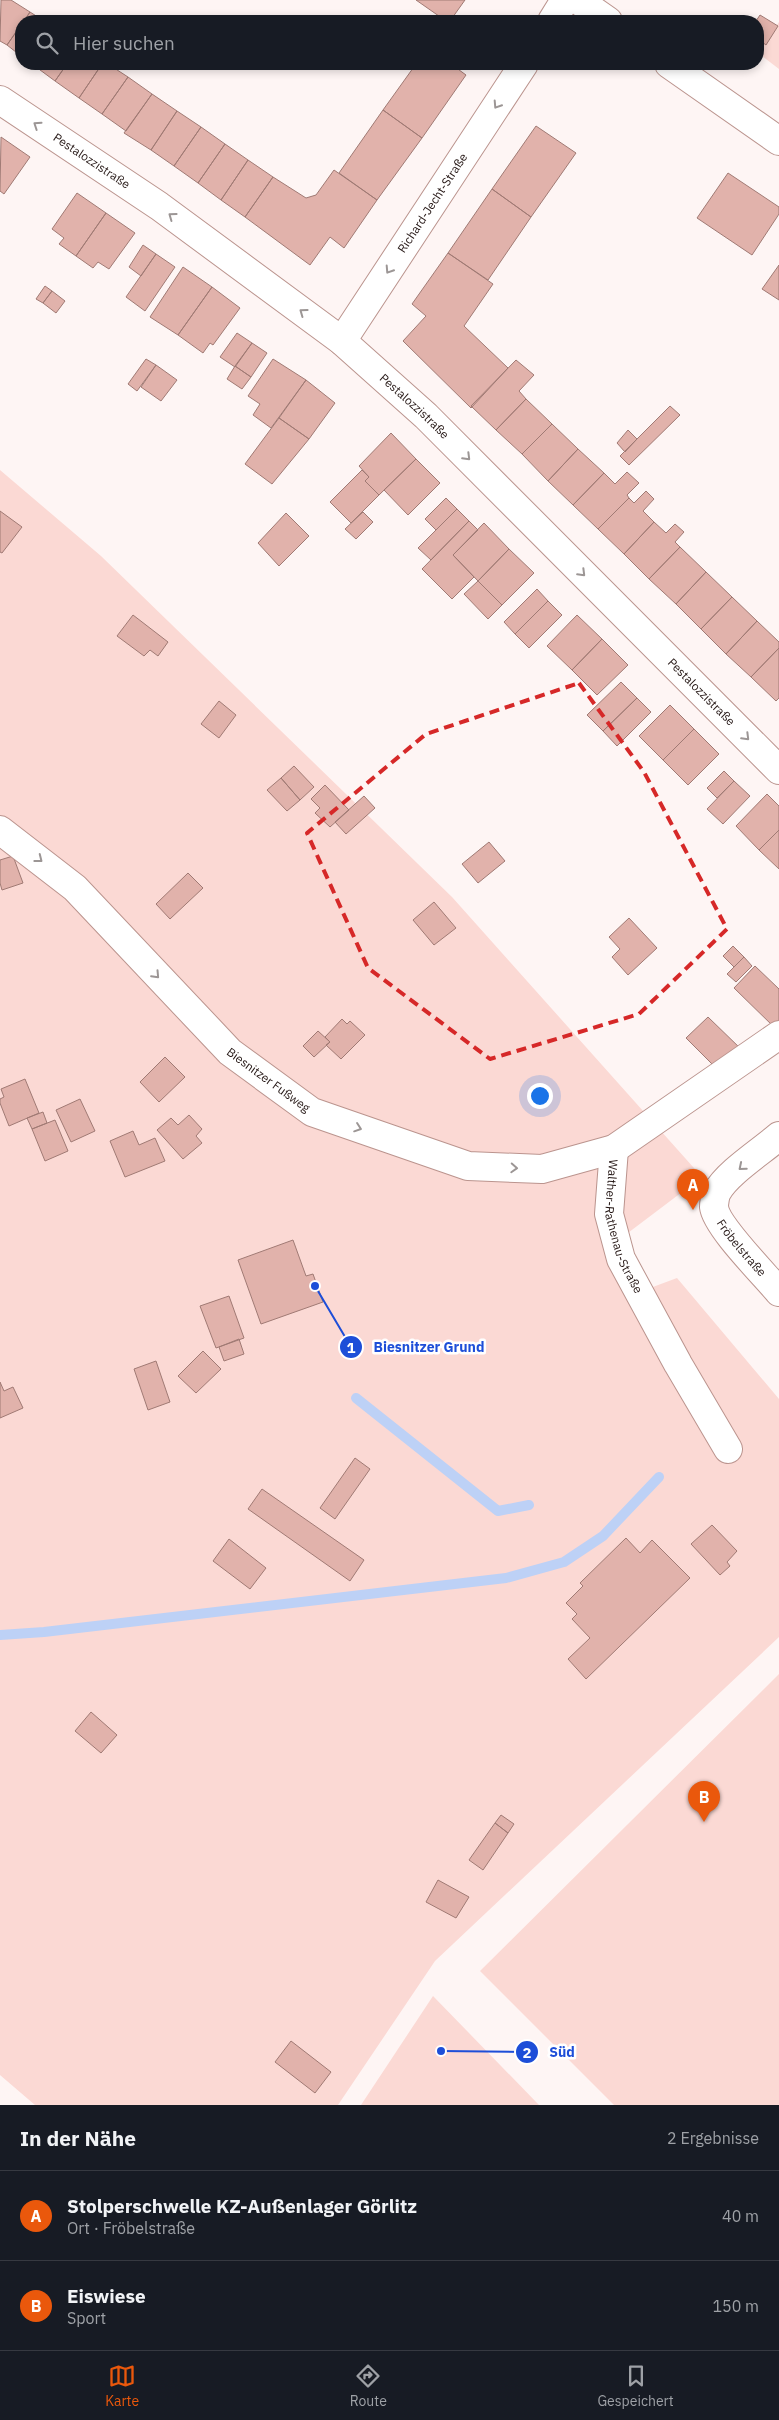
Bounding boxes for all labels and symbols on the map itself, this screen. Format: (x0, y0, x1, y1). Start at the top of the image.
one-way arrow (494, 99, 503, 108)
one-way arrow (33, 122, 43, 131)
street label: Pestalozzistraße (51, 130, 133, 192)
street label: Richard-Jecht-Straße (394, 150, 471, 255)
one-way arrow (168, 213, 178, 222)
one-way arrow (385, 264, 395, 273)
one-way arrow (300, 310, 309, 318)
street label: Pestalozzistraße (377, 370, 453, 442)
one-way arrow (462, 452, 471, 461)
one-way arrow (576, 567, 585, 576)
street label: Pestalozzistraße (665, 655, 739, 729)
one-way arrow (740, 731, 749, 740)
one-way arrow (33, 854, 42, 862)
one-way arrow (150, 969, 159, 978)
street label: Biesnitzer Fußweg (224, 1044, 314, 1116)
your location (527, 1083, 553, 1109)
one-way arrow (354, 1122, 362, 1132)
street label: Walther-Rathenau-Straße (602, 1159, 646, 1296)
one-way arrow (738, 1162, 747, 1171)
one-way arrow (511, 1163, 519, 1173)
pin: A (677, 1169, 709, 1210)
street label: Fröbelstraße (714, 1216, 770, 1280)
callout: Biesnitzer Grund (338, 1333, 494, 1362)
text: 1 (346, 1338, 356, 1357)
text: Biesnitzer Grund (374, 1338, 484, 1356)
pin: B (688, 1781, 720, 1822)
callout: Süd (514, 2038, 585, 2067)
text: 2 (522, 2043, 532, 2062)
text: Süd (549, 2043, 575, 2061)

